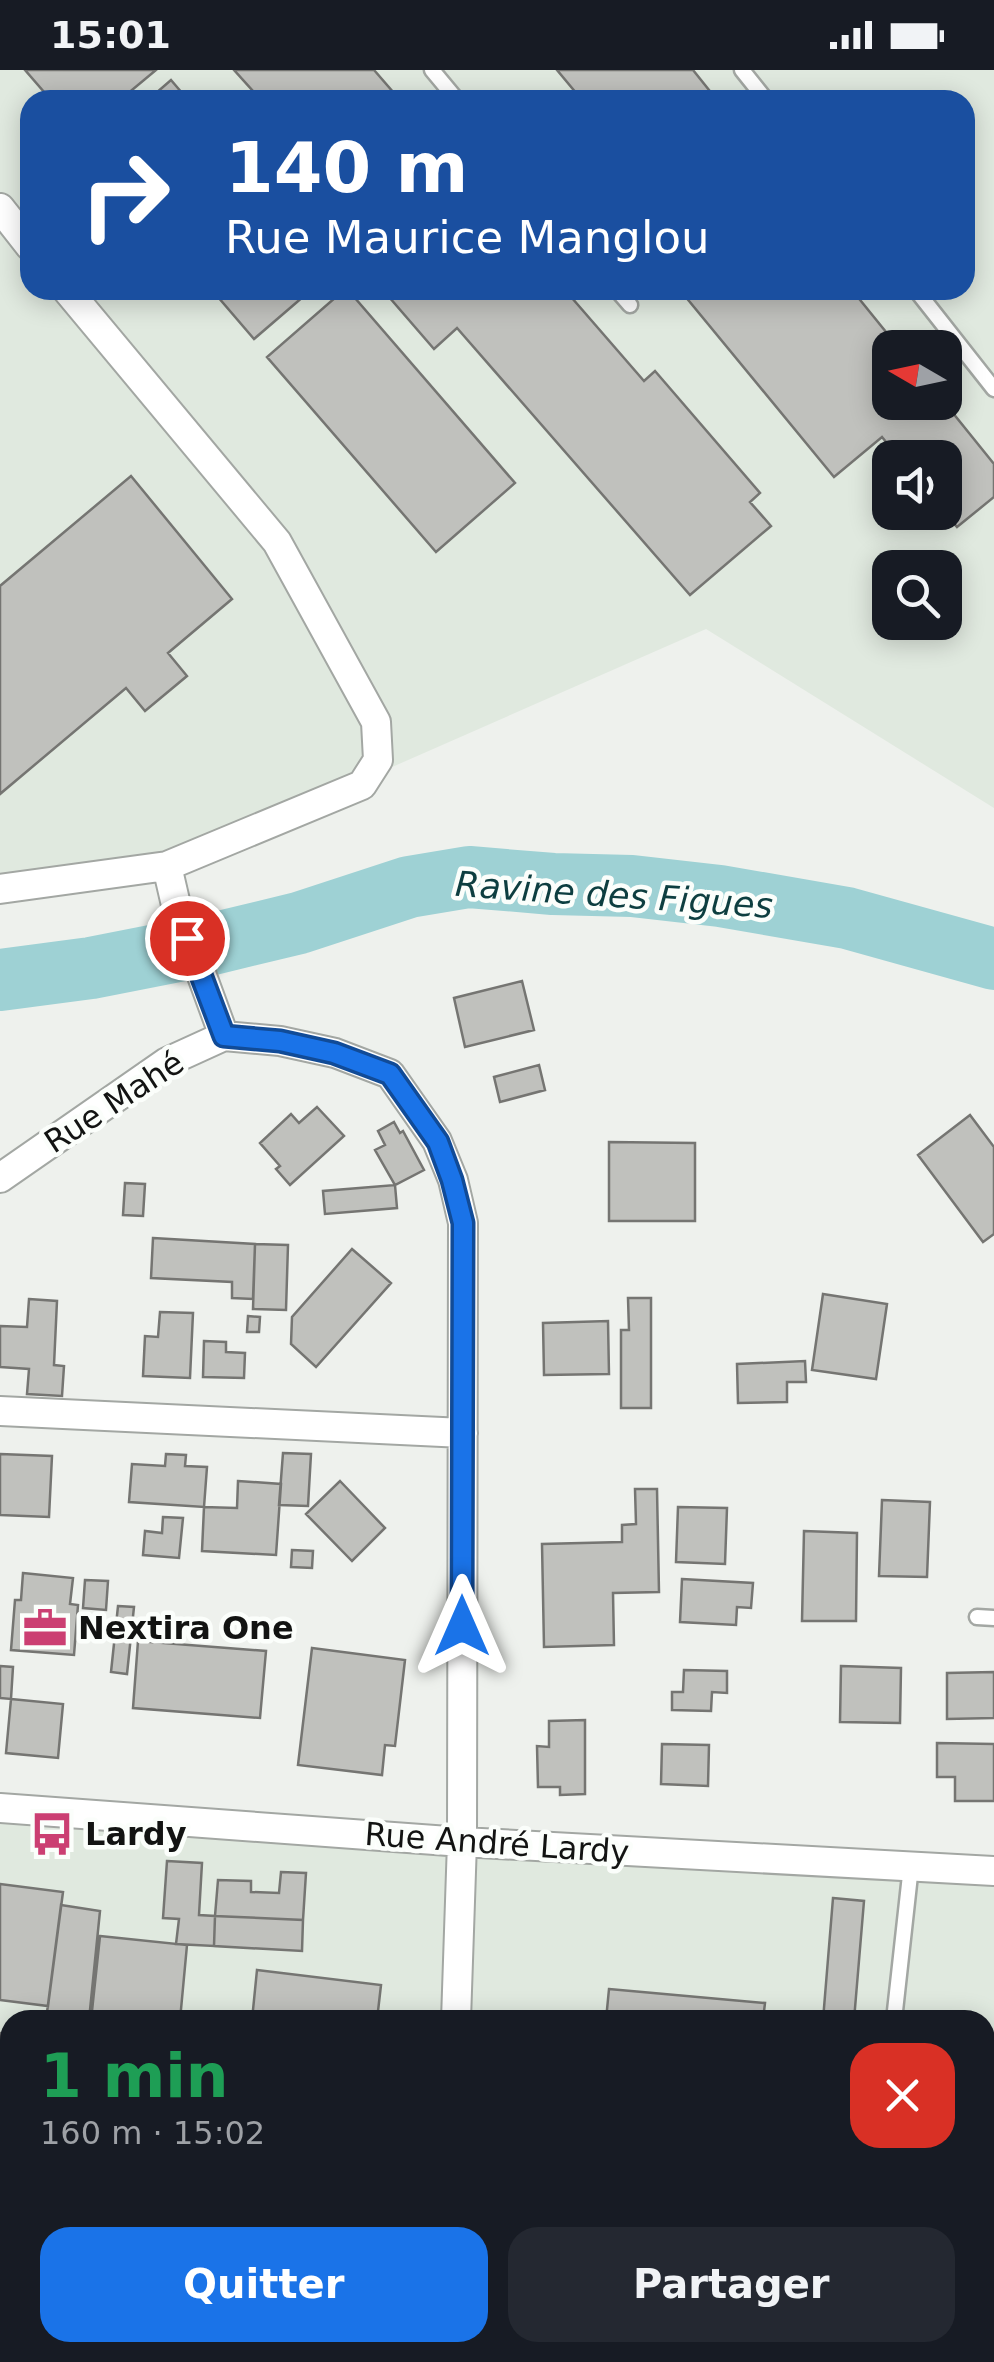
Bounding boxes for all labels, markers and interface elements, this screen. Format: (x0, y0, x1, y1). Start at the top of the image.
text: 15:01 (50, 13, 171, 57)
text: 140 m (225, 127, 468, 209)
icon: right (60, 130, 190, 260)
text: Rue Maurice Manglou (225, 211, 709, 264)
north arrow (872, 330, 962, 420)
map controls (872, 330, 962, 640)
button: sound (872, 440, 962, 530)
button: search (872, 550, 962, 640)
water label: Ravine des Figues (454, 864, 774, 926)
pin (145, 896, 230, 981)
icon: arrive (160, 911, 215, 966)
street label: Rue Mahé (37, 1043, 191, 1161)
position arrow (410, 1574, 514, 1678)
office icon: Nextira One (21, 1604, 69, 1652)
place label: Nextira One (78, 1609, 294, 1647)
bus stop icon: Lardy (28, 1810, 76, 1858)
place label: Lardy (85, 1815, 187, 1853)
street label: Rue André Lardy (363, 1815, 631, 1871)
text: 1 min (40, 2041, 228, 2111)
button: close (850, 2043, 955, 2148)
text: 160 m · 15:02 (40, 2114, 265, 2152)
button: Quitter (40, 2227, 488, 2342)
button: Partager (508, 2227, 955, 2342)

